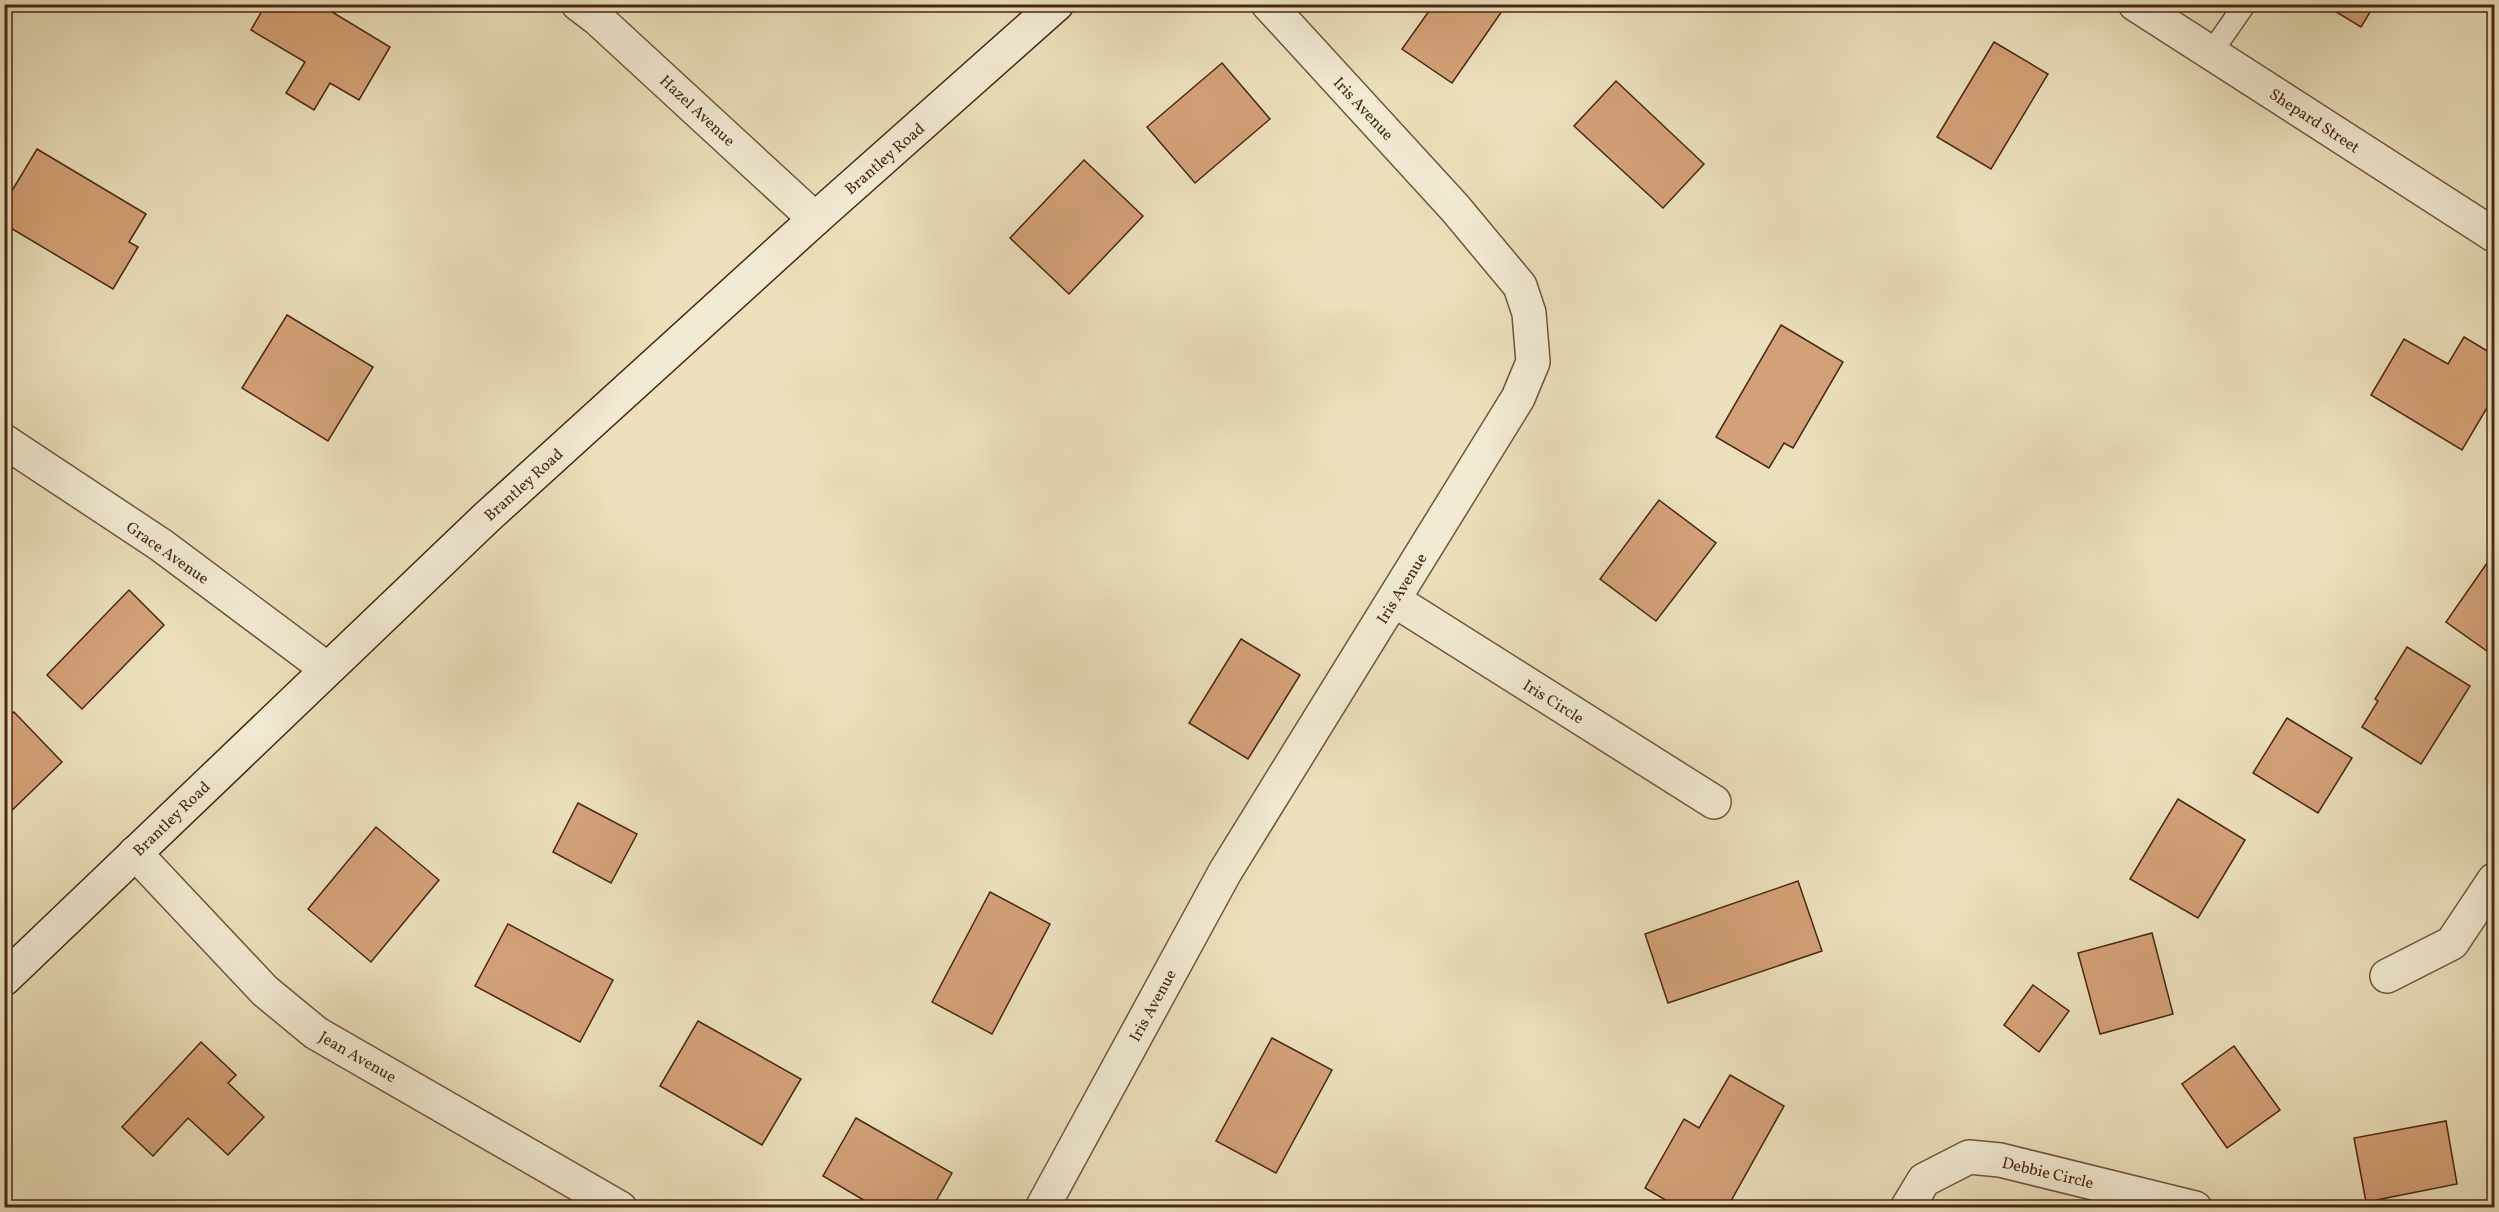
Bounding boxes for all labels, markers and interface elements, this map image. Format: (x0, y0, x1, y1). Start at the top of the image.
street label: Hazel Avenue (654, 71, 739, 152)
street label: Iris Avenue (1327, 73, 1398, 146)
street label: Shepard Street (2264, 84, 2364, 159)
street label: Brantley Road (841, 119, 930, 200)
street label: Brantley Road (480, 444, 569, 527)
street label: Grace Avenue (121, 517, 213, 590)
street label: Iris Avenue (1372, 549, 1433, 629)
street label: Iris Circle (1518, 675, 1588, 730)
street label: Brantley Road (129, 777, 216, 862)
street label: Iris Avenue (1125, 966, 1183, 1046)
street label: Jean Avenue (314, 1027, 400, 1089)
street label: Debbie Circle (2000, 1153, 2095, 1195)

